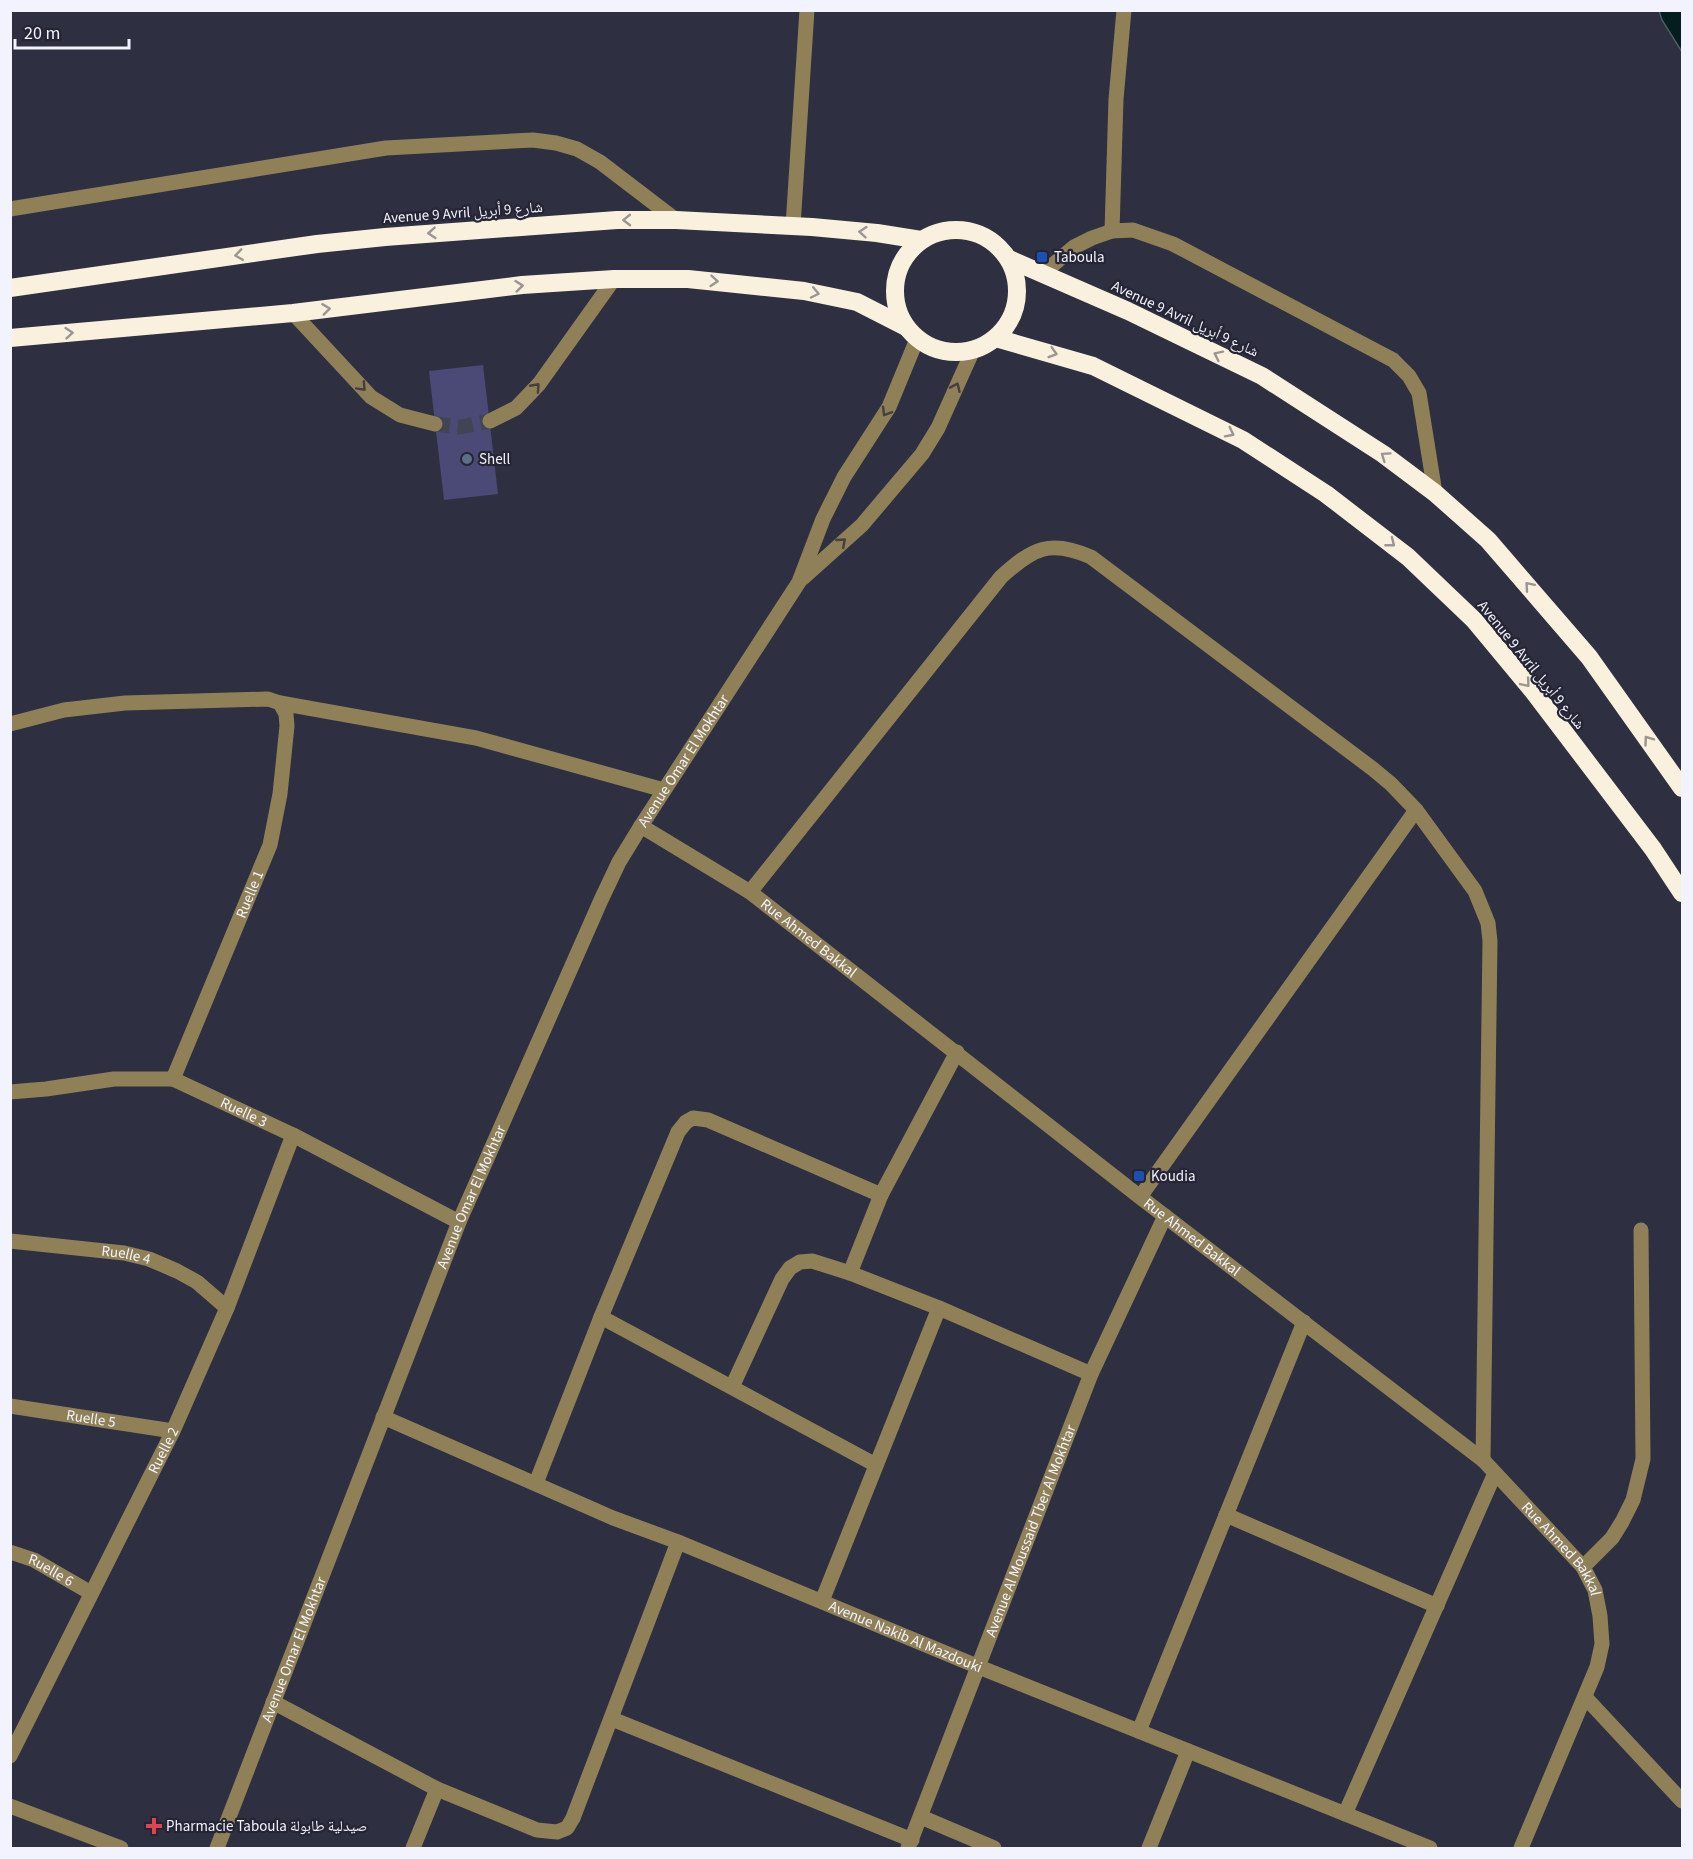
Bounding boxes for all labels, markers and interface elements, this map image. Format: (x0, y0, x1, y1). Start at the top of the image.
scale bar (15, 12, 129, 50)
text: 20 m (24, 21, 60, 46)
street label: Avenue 9 Avril شارع 9 أبريل (382, 197, 544, 229)
one-way arrow (622, 214, 631, 226)
one-way arrow (859, 226, 868, 239)
one-way arrow (428, 227, 437, 240)
place label: Taboula (1054, 247, 1104, 268)
one-way arrow (234, 249, 243, 261)
marker: Taboula (1035, 250, 1049, 264)
one-way arrow (709, 274, 718, 287)
street label: Avenue 9 Avril شارع 9 أبريل (1108, 276, 1262, 362)
one-way arrow (515, 280, 524, 293)
one-way arrow (810, 286, 820, 299)
one-way arrow (321, 304, 330, 316)
one-way arrow (64, 327, 73, 340)
one-way arrow (1047, 346, 1058, 359)
one-way arrow (1214, 350, 1225, 362)
one-way arrow (354, 379, 365, 390)
one-way arrow (529, 383, 540, 393)
one-way arrow (949, 383, 961, 394)
one-way arrow (881, 406, 893, 416)
one-way arrow (1224, 426, 1235, 438)
place label: Shell (479, 449, 510, 470)
marker: Shell (460, 452, 474, 466)
one-way arrow (1380, 452, 1391, 463)
one-way arrow (1384, 536, 1395, 547)
one-way arrow (835, 538, 845, 549)
one-way arrow (1525, 582, 1536, 593)
street label: Avenue 9 Avril شارع 9 أبريل (1472, 596, 1590, 734)
one-way arrow (1519, 676, 1530, 687)
street label: Avenue Omar El Mokhtar (632, 690, 734, 831)
one-way arrow (1645, 736, 1656, 747)
street label: Ruelle 1 (230, 867, 269, 921)
street label: Rue Ahmed Bakkal (756, 894, 862, 982)
street label: Ruelle 3 (217, 1092, 271, 1132)
street label: Avenue Omar El Mokhtar (431, 1121, 511, 1272)
place label: Koudia (1151, 1166, 1195, 1187)
marker: Koudia (1132, 1169, 1146, 1183)
street label: Rue Ahmed Bakkal (1139, 1193, 1245, 1281)
street label: Ruelle 4 (101, 1240, 153, 1270)
street label: Ruelle 5 (65, 1404, 117, 1433)
street label: Avenue Al Moussaid Tber Al Mokhtar (980, 1421, 1081, 1640)
street label: Ruelle 2 (143, 1423, 184, 1477)
street label: Rue Ahmed Bakkal (1517, 1497, 1606, 1598)
street label: Ruelle 6 (26, 1548, 78, 1591)
street label: Avenue Omar El Mokhtar (256, 1573, 332, 1725)
street label: Avenue Nakib Al Mazdouki (826, 1595, 986, 1678)
place label: Pharmacie Taboula صيدلية طابولة (166, 1816, 367, 1837)
marker: Pharmacie Taboula صيدلية طابولة (147, 1819, 161, 1833)

